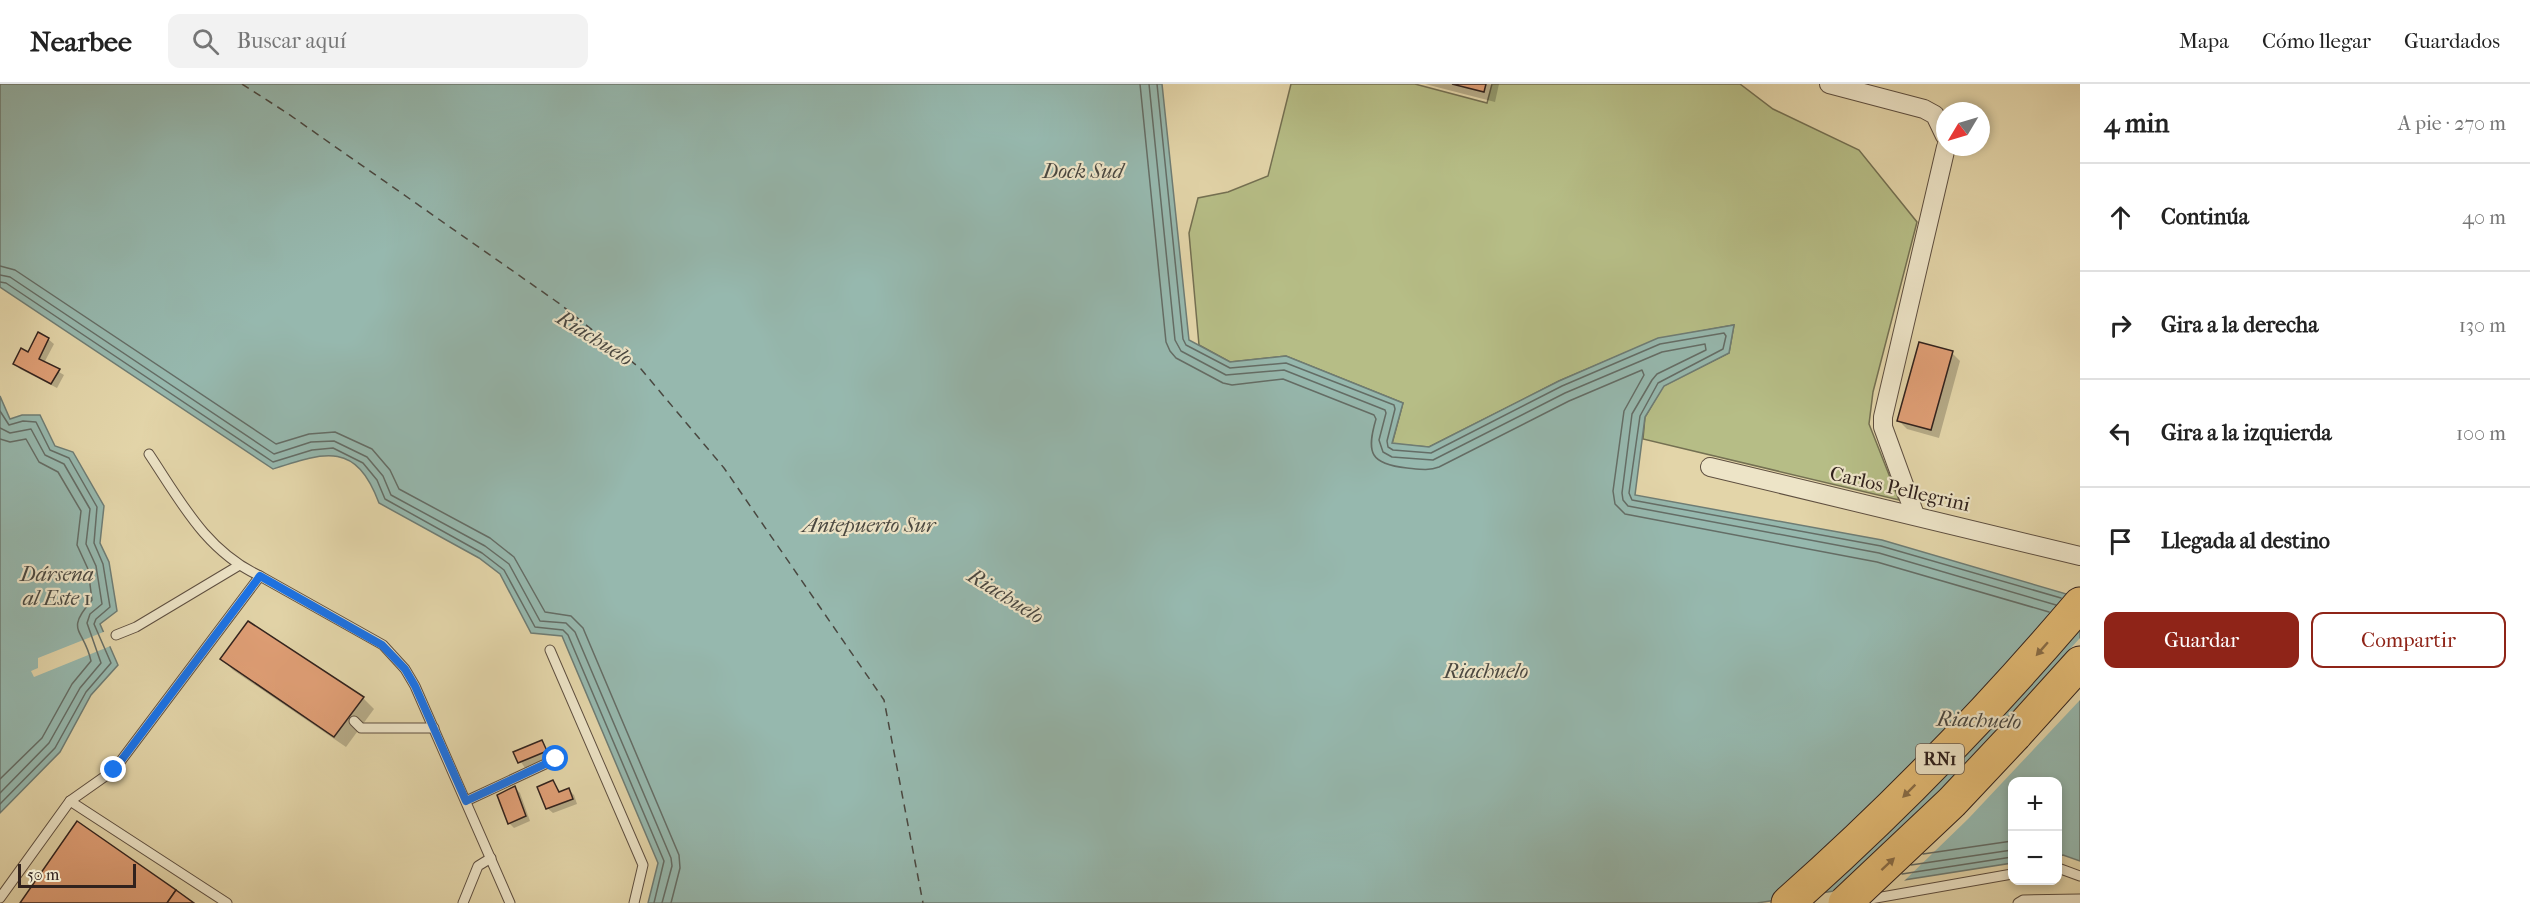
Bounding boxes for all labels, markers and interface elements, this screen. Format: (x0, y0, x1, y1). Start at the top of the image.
search box (168, 14, 588, 68)
text: Nearbee (30, 25, 132, 58)
icon: search (189, 25, 222, 58)
text: Buscar aquí (237, 28, 346, 54)
text: Mapa (2179, 29, 2229, 53)
text: Cómo llegar (2262, 29, 2371, 53)
text: Guardados (2404, 29, 2500, 53)
north arrow (1936, 102, 1990, 156)
text: 4 min (2104, 108, 2169, 139)
text: A pie · 270 m (2398, 112, 2506, 135)
water label: Dock Sud (1041, 159, 1126, 183)
icon: ahead (2104, 201, 2137, 234)
text: Continúa (2161, 204, 2249, 230)
text: 40 m (2462, 206, 2506, 229)
water label: Riachuelo (551, 304, 637, 371)
icon: right (2104, 309, 2137, 342)
text: Gira a la derecha (2161, 312, 2318, 338)
text: 130 m (2459, 314, 2506, 337)
icon: left (2104, 417, 2137, 450)
text: Gira a la izquierda (2161, 420, 2332, 446)
text: 100 m (2456, 422, 2506, 445)
street label: Carlos Pellegrini (1828, 462, 1972, 516)
water label: Antepuerto Sur (800, 513, 937, 537)
icon: arrive (2104, 525, 2137, 558)
text: Llegada al destino (2161, 528, 2330, 554)
water label: Dársena al Este 1 (18, 562, 94, 610)
water label: Riachuelo (962, 562, 1048, 629)
button: Guardar (2104, 612, 2299, 668)
button: Compartir (2311, 612, 2506, 668)
one-way arrow (2036, 641, 2049, 656)
water label: Riachuelo (1442, 659, 1528, 683)
water label: Riachuelo (1934, 706, 2022, 733)
road number: RN1 (1916, 744, 1964, 774)
route start (542, 745, 568, 771)
route end (100, 756, 126, 782)
map controls (2008, 777, 2062, 885)
button: + (2008, 777, 2062, 831)
one-way arrow (1901, 784, 1916, 798)
button: − (2008, 831, 2062, 885)
one-way arrow (1880, 857, 1894, 871)
scale bar (18, 861, 136, 888)
text: 50 m (27, 865, 59, 884)

